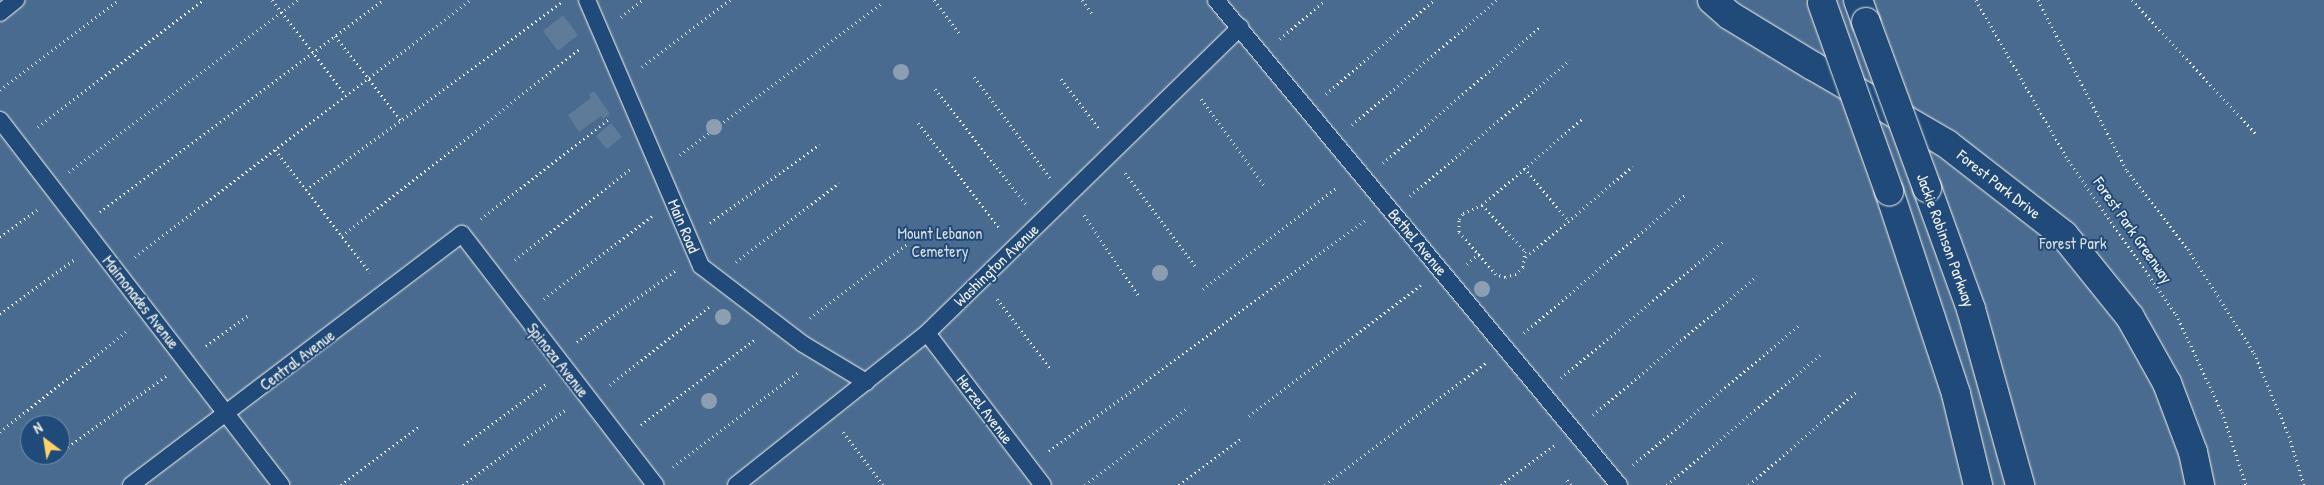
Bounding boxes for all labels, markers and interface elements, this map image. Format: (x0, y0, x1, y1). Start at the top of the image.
street label: Forest Park Drive (1953, 145, 2045, 223)
street label: Jackie Robinson Parkway (1913, 171, 1979, 309)
street label: Forest Park Greenway (2089, 173, 2177, 287)
street label: Main Road (664, 196, 704, 256)
street label: Bethel Avenue (1384, 205, 1452, 279)
street label: Washington Avenue (950, 220, 1042, 310)
park label: Mount Lebanon Cemetery (898, 223, 982, 261)
park label: Forest Park (2039, 233, 2107, 253)
street label: Maimonades Avenue (99, 251, 183, 353)
street label: Spinoza Avenue (523, 319, 593, 401)
street label: Central Avenue (256, 326, 338, 394)
street label: Herzel Avenue (953, 371, 1017, 447)
north arrow (20, 415, 70, 465)
text: N (29, 418, 46, 438)

